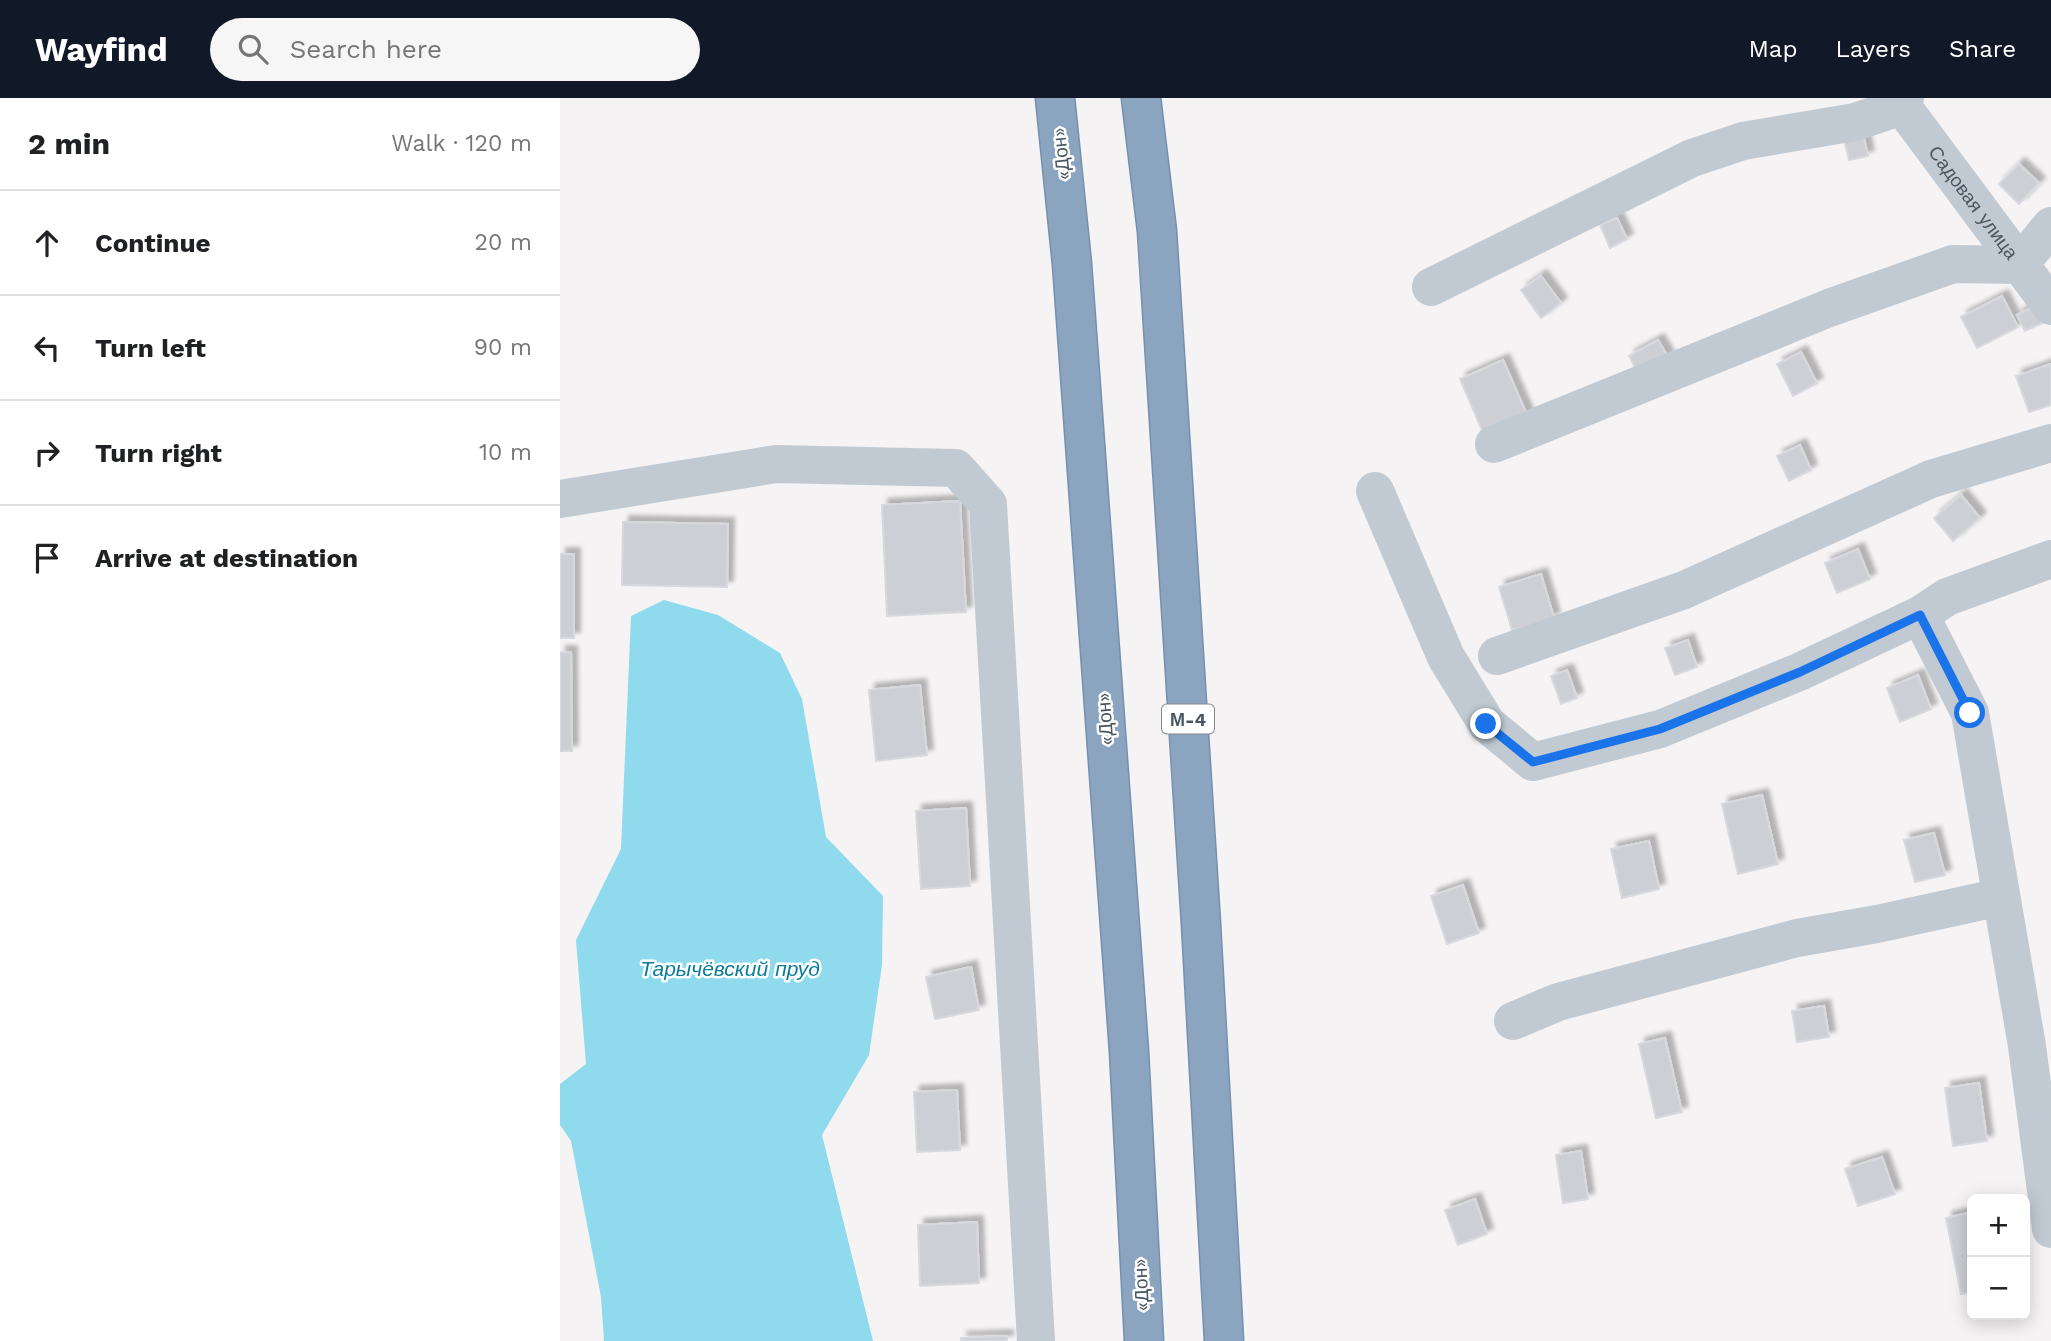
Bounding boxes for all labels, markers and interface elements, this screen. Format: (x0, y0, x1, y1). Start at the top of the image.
search box (210, 18, 700, 81)
text: Wayfind (35, 30, 168, 69)
icon: search (234, 30, 272, 68)
text: Search here (290, 34, 442, 64)
text: Map (1749, 35, 1797, 63)
text: Layers (1835, 35, 1911, 63)
text: Share (1949, 35, 2016, 63)
text: 2 min (28, 126, 110, 161)
street label: «Дон» (1047, 127, 1075, 181)
text: Walk · 120 m (391, 130, 532, 157)
street label: Садовая улица (1924, 141, 2024, 264)
icon: ahead (28, 224, 66, 262)
text: Continue (95, 228, 211, 258)
text: 20 m (475, 229, 532, 256)
icon: left (28, 329, 66, 367)
text: Turn left (95, 333, 206, 363)
text: 90 m (474, 334, 532, 361)
icon: right (28, 434, 66, 472)
text: Turn right (95, 438, 222, 468)
text: 10 m (479, 439, 532, 466)
icon: arrive (28, 539, 66, 577)
text: Arrive at destination (95, 543, 358, 573)
street label: «Дон» (1092, 692, 1118, 746)
route start (1954, 697, 1985, 728)
road number: М-4 (1162, 704, 1214, 734)
route end (1470, 708, 1501, 739)
water label: Тарычёвский пруд (640, 956, 820, 981)
map controls (1967, 1194, 2030, 1320)
button: + (1967, 1194, 2030, 1257)
button: − (1967, 1257, 2030, 1320)
street label: «Дон» (1128, 1258, 1154, 1312)

